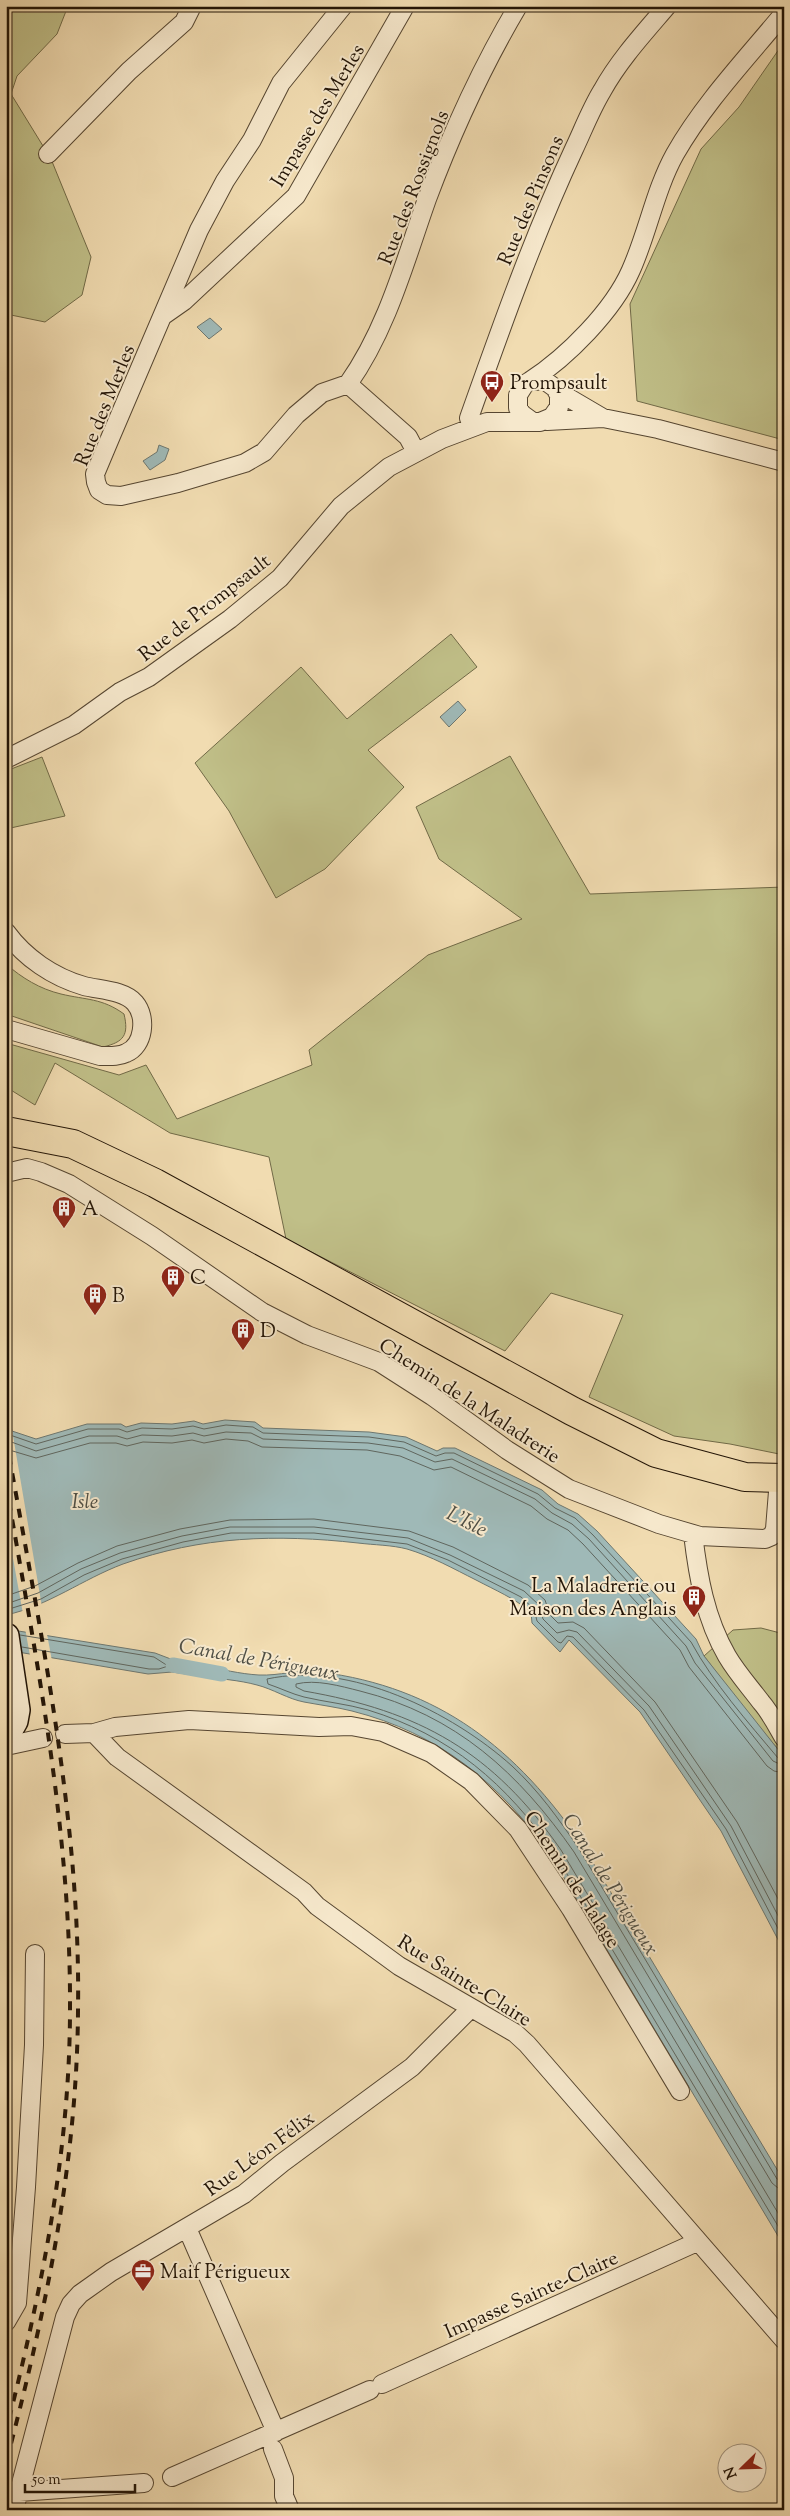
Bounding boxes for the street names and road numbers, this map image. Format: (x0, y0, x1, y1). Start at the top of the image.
street label: Impasse des Merles (265, 39, 373, 193)
street label: Rue des Rossignols (373, 106, 458, 269)
street label: Rue des Pinsons (492, 131, 573, 270)
street label: Rue des Merles (69, 341, 144, 471)
street label: Rue de Prompsault (133, 548, 278, 670)
street label: Chemin de la Maladrerie (372, 1332, 565, 1472)
street label: Chemin de Halage (516, 1806, 626, 1955)
street label: Rue Sainte-Claire (391, 1929, 536, 2035)
street label: Rue Léon Félix (200, 2105, 321, 2205)
street label: Impasse Sainte-Claire (441, 2245, 623, 2348)

